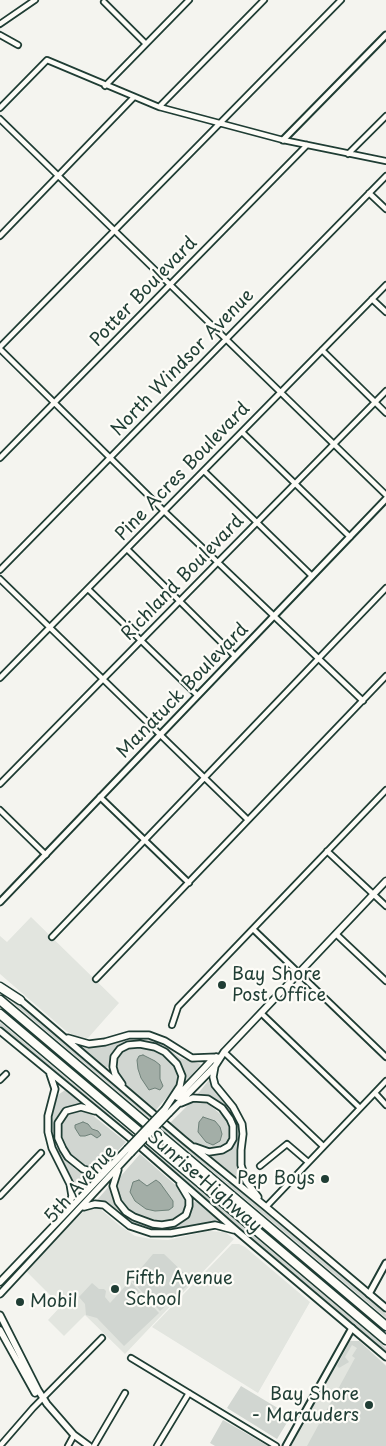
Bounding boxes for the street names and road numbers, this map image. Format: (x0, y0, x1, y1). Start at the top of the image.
street label: Potter Boulevard (86, 233, 202, 351)
street label: North Windsor Avenue (107, 285, 259, 441)
street label: Pine Acres Boulevard (111, 398, 255, 546)
street label: Richland Boulevard (117, 511, 249, 645)
street label: Manatuck Boulevard (113, 619, 253, 763)
street label: Sunrise Highway (142, 1126, 266, 1238)
street label: 5th Avenue (41, 1142, 121, 1228)

